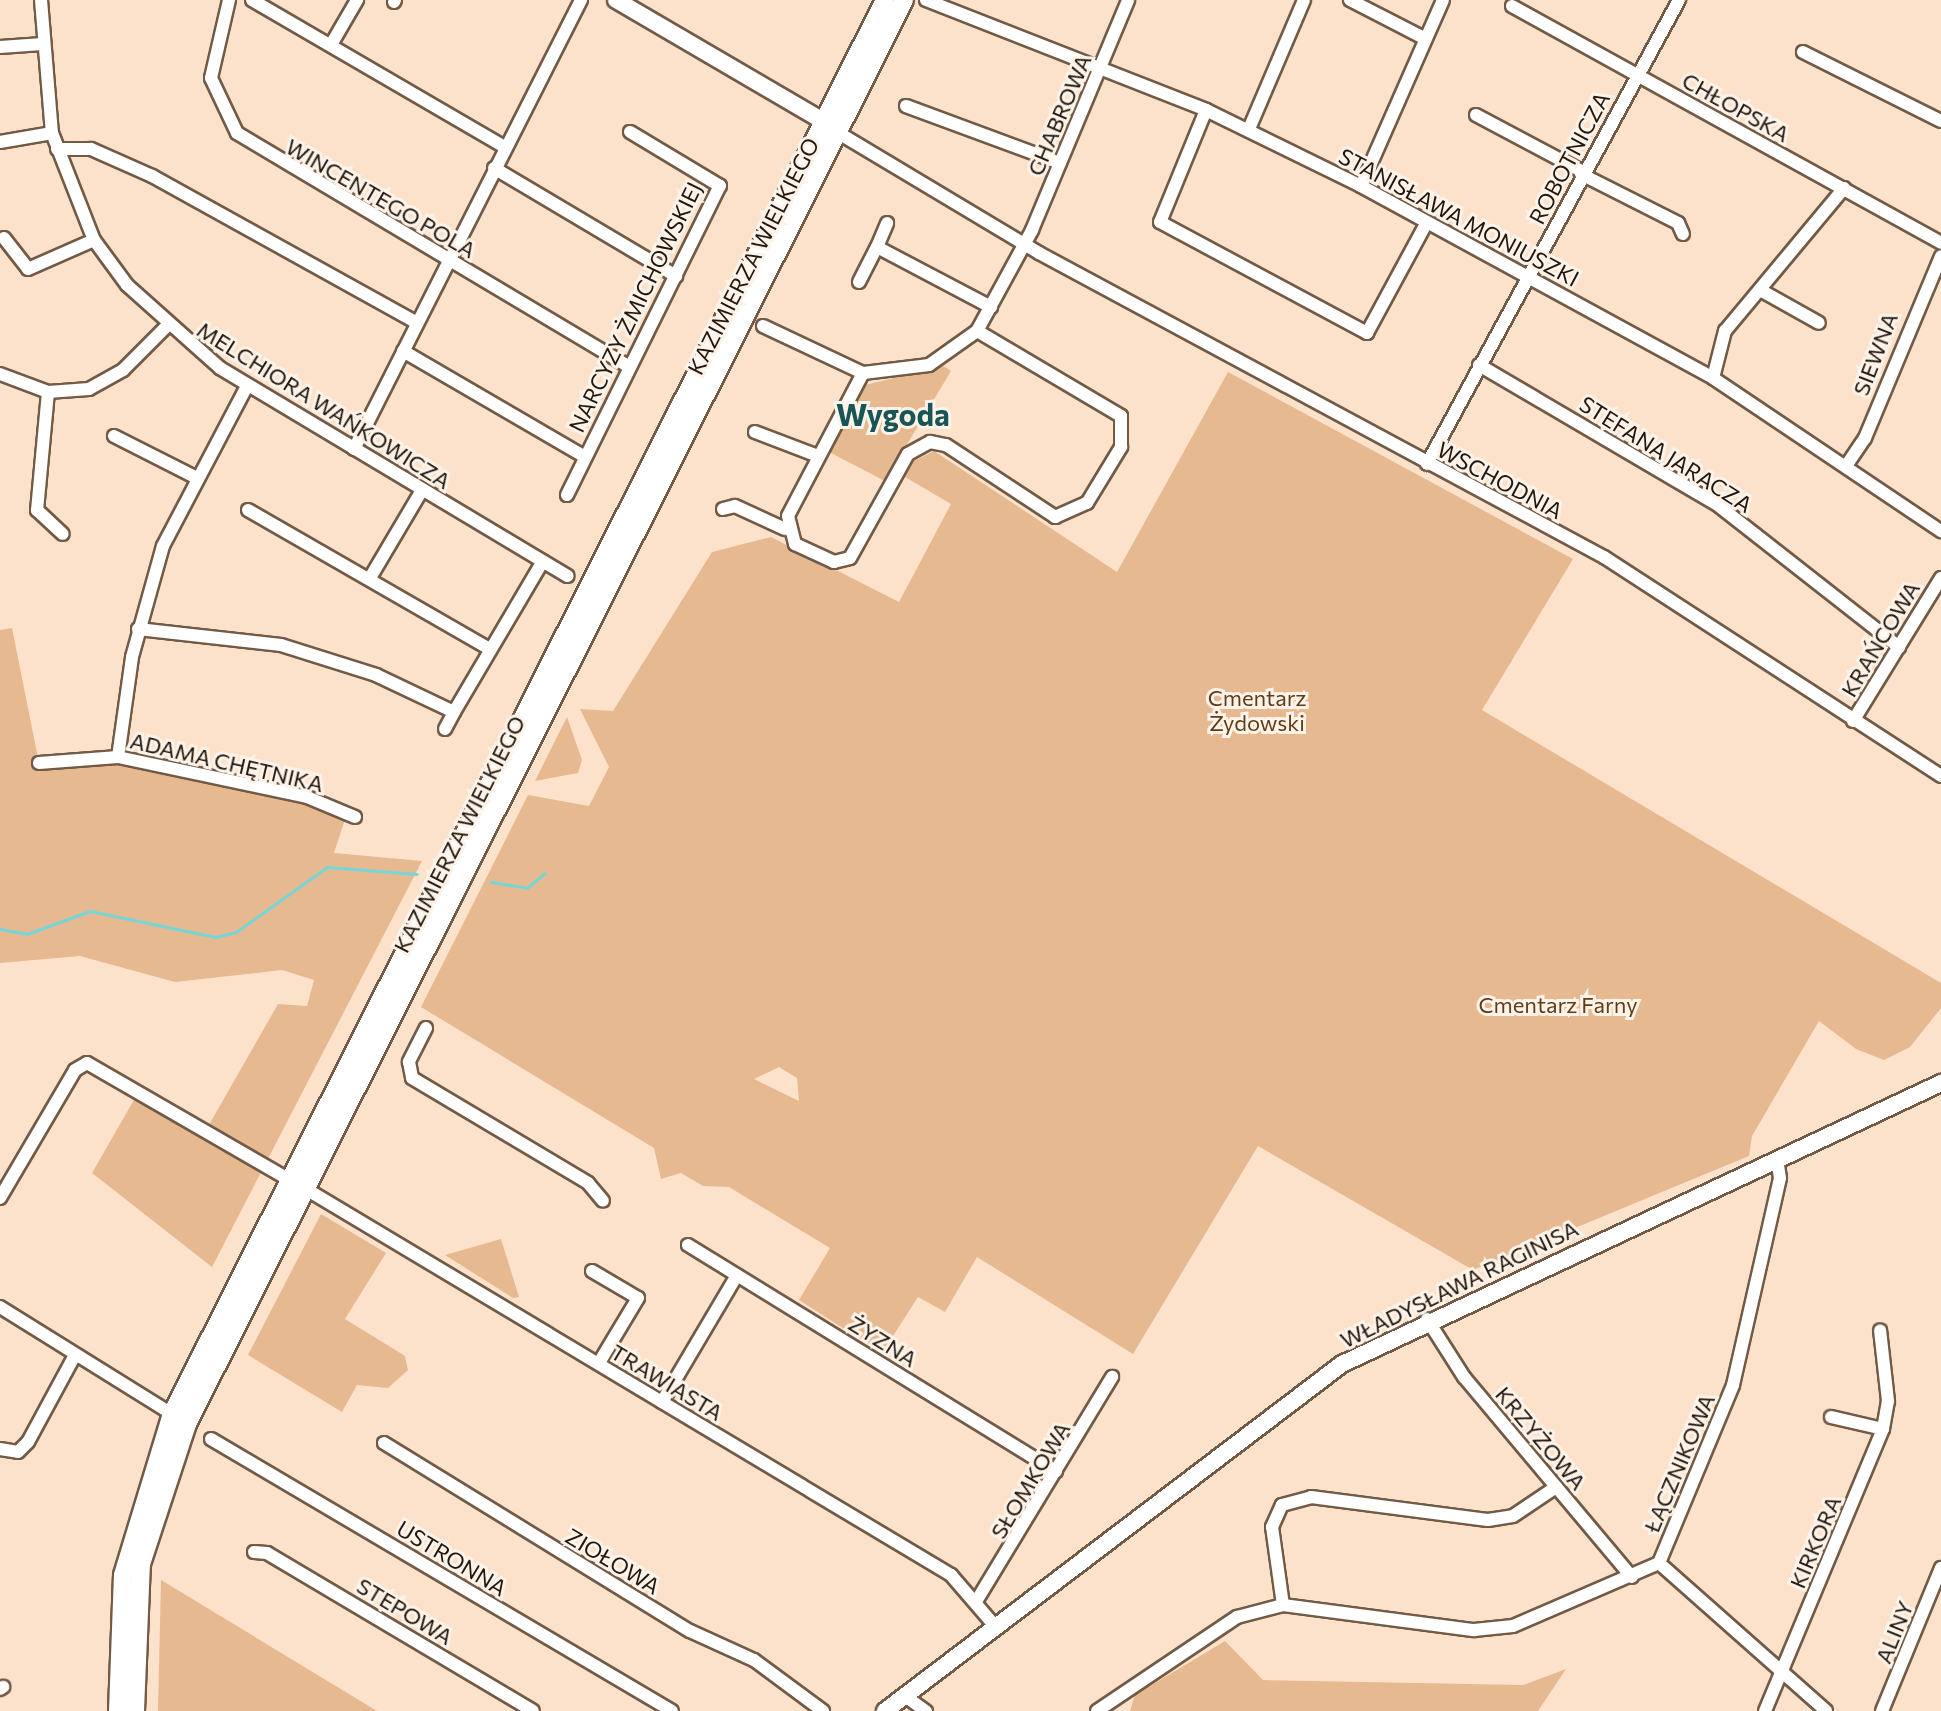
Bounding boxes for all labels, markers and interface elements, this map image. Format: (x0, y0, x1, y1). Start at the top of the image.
street label: CHABROWA (1022, 51, 1096, 179)
street label: CHŁOPSKA (1678, 67, 1794, 147)
street label: ROBOTNICZA (1523, 87, 1615, 229)
street label: WINCENTEGO POLA (281, 133, 481, 263)
street label: KAZIMIERZA WIELKIEGO (682, 133, 824, 379)
street label: STANISŁAWA MONIUSZKI (1334, 142, 1584, 292)
street label: NARCYZY ŻMICHOWSKIEJ (563, 178, 707, 436)
street label: SIEWNA (1847, 309, 1903, 399)
street label: MELCHIORA WAŃKOWICZA (192, 316, 456, 494)
street label: STEFANA JARACZA (1575, 390, 1757, 518)
district label: Wygoda (836, 396, 950, 432)
street label: WSCHODNIA (1433, 436, 1567, 524)
street label: KRAŃCOWA (1835, 577, 1925, 701)
park label: Cmentarz Żydowski (1208, 684, 1306, 736)
street label: KAZIMIERZA WIELKIEGO (388, 711, 530, 957)
street label: ADAMA CHĘTNIKA (128, 727, 326, 797)
park label: Cmentarz Farny (1478, 992, 1638, 1018)
street label: WŁADYSŁAWA RAGINISA (1336, 1215, 1582, 1353)
street label: ŻYZNA (844, 1310, 922, 1372)
street label: TRAWIASTA (606, 1338, 728, 1426)
street label: KRZYŻOWA (1490, 1381, 1592, 1495)
street label: ŁĄCZNIKOWA (1638, 1390, 1720, 1536)
street label: SŁOMKOWA (985, 1417, 1075, 1543)
street label: KIRKORA (1784, 1492, 1846, 1592)
street label: USTRONNA (392, 1515, 512, 1601)
street label: ZIOŁOWA (561, 1523, 665, 1599)
street label: STEPOWA (352, 1572, 458, 1650)
street label: ALINY (1870, 1597, 1918, 1667)

